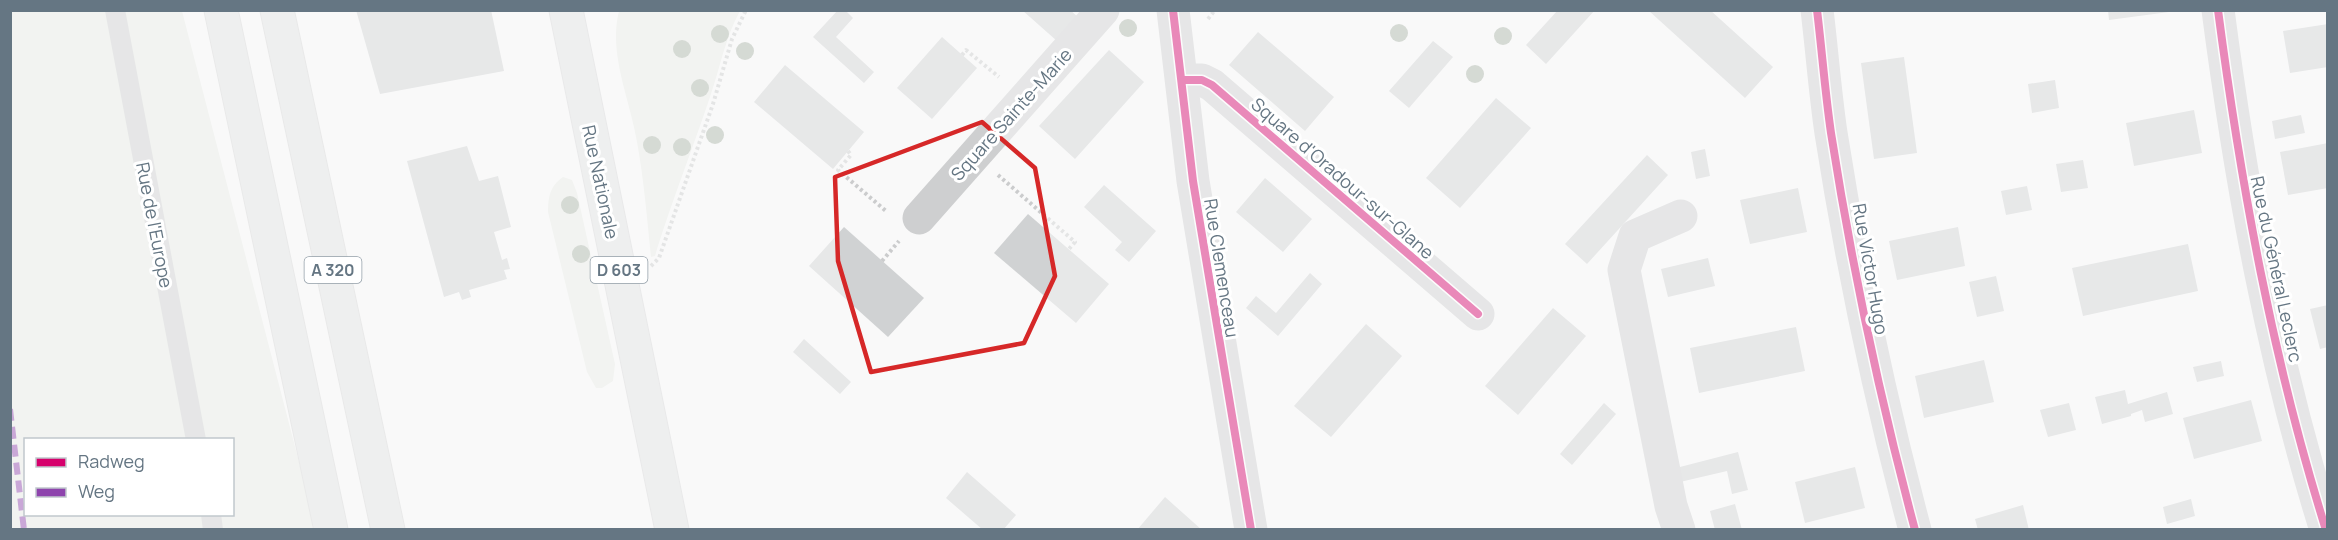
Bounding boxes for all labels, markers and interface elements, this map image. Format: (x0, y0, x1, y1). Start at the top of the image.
street label: Square Sainte-Marie (945, 43, 1077, 185)
street label: Square d'Oradour-sur-Glane (1247, 92, 1439, 264)
street label: Rue Nationale (577, 123, 625, 241)
street label: Rue de l'Europe (131, 160, 179, 290)
street label: Rue du Général Leclerc (2246, 174, 2308, 364)
street label: Rue Clemenceau (1199, 197, 1245, 339)
street label: Rue Victor Hugo (1848, 202, 1894, 336)
road number: A 320 (304, 257, 362, 283)
road number: D 603 (590, 257, 648, 283)
legend (24, 438, 234, 516)
text: Radweg (78, 449, 145, 473)
text: Weg (78, 479, 115, 503)

